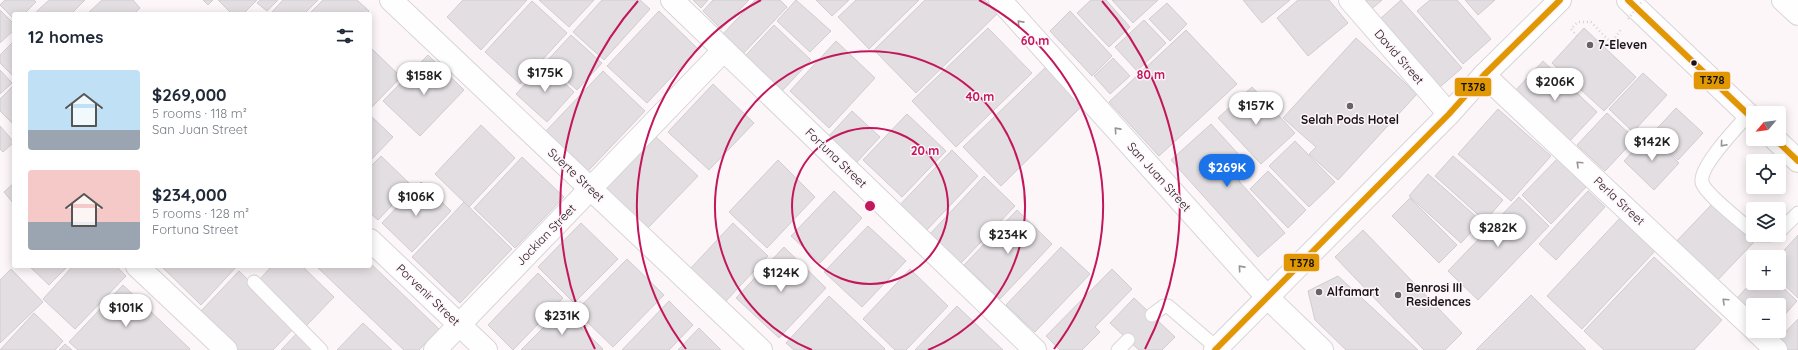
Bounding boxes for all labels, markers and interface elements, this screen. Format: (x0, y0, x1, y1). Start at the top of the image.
one-way arrow (1018, 20, 1025, 28)
icon: filters (334, 25, 356, 47)
text: 12 homes (28, 26, 104, 47)
street label: David Street (1371, 26, 1427, 87)
text: 60 m (1021, 33, 1049, 48)
place label: 7-Eleven (1598, 37, 1647, 52)
marker: 7-Eleven (1585, 40, 1595, 50)
unlabelled marker (1689, 58, 1699, 68)
pin: $175K (517, 59, 573, 93)
pin: $158K (396, 62, 452, 96)
text: $175K (527, 64, 563, 80)
text: $158K (406, 67, 442, 83)
text: 80 m (1137, 67, 1165, 82)
pin: $206K (1527, 68, 1583, 102)
line badge: T378 (1693, 71, 1731, 90)
text: $206K (1536, 73, 1574, 89)
text: T378 (1700, 73, 1724, 87)
line badge: T378 (1454, 77, 1492, 97)
text: T378 (1461, 80, 1485, 94)
text: $269,000 (152, 84, 227, 105)
icon: home (60, 86, 108, 134)
text: 40 m (966, 89, 994, 104)
pin: $157K (1228, 92, 1284, 126)
text: $157K (1238, 97, 1274, 113)
marker: Selah Pods Hotel (1345, 101, 1355, 111)
text: 5 rooms · 118 m² (152, 105, 247, 121)
north arrow (1746, 106, 1786, 146)
map controls (1746, 106, 1786, 338)
place label: Selah Pods Hotel (1301, 112, 1399, 127)
text: San Juan Street (152, 121, 248, 137)
street label: Fortuna Street (802, 125, 870, 191)
one-way arrow (1114, 127, 1121, 135)
pin: $142K (1624, 128, 1680, 162)
text: $142K (1634, 133, 1670, 149)
street label: San Juan Street (1124, 139, 1194, 214)
one-way arrow (1721, 139, 1728, 147)
text: 20 m (911, 143, 939, 158)
street label: Suerte Street (545, 145, 608, 205)
pin: $269K (1199, 154, 1255, 188)
button: locate (1746, 154, 1786, 194)
text: $269K (1208, 159, 1246, 175)
one-way arrow (1576, 161, 1584, 169)
street label: Perla Street (1591, 173, 1648, 228)
pin: $106K (388, 183, 444, 217)
text: $234,000 (152, 184, 227, 205)
icon: home (60, 186, 108, 234)
text: $106K (398, 188, 434, 204)
centre of rings (863, 199, 877, 213)
street label: Jockian Street (513, 201, 579, 268)
button: layers (1746, 202, 1786, 242)
text: 5 rooms · 128 m² (152, 205, 249, 221)
pin: $282K (1470, 214, 1526, 248)
text: $282K (1479, 219, 1517, 235)
text: Fortuna Street (152, 221, 238, 237)
pin: $234K (980, 221, 1036, 255)
text: $234K (989, 226, 1027, 242)
button: + (1746, 250, 1786, 290)
line badge: T378 (1283, 253, 1320, 272)
text: T378 (1290, 256, 1314, 270)
pin: $124K (753, 259, 809, 293)
street label: Porvenir Street (393, 260, 463, 329)
text: $124K (763, 264, 799, 280)
one-way arrow (1239, 265, 1246, 273)
place label: Benrosi III Residences (1406, 280, 1471, 309)
place label: Alfamart (1327, 284, 1379, 299)
marker: Alfamart (1314, 287, 1324, 297)
marker: Benrosi III Residences (1393, 290, 1403, 300)
pin: $101K (98, 294, 154, 328)
button: − (1746, 298, 1786, 338)
text: $101K (109, 299, 143, 315)
one-way arrow (1722, 299, 1730, 306)
pin: $231K (534, 302, 590, 336)
text: $231K (544, 307, 580, 323)

